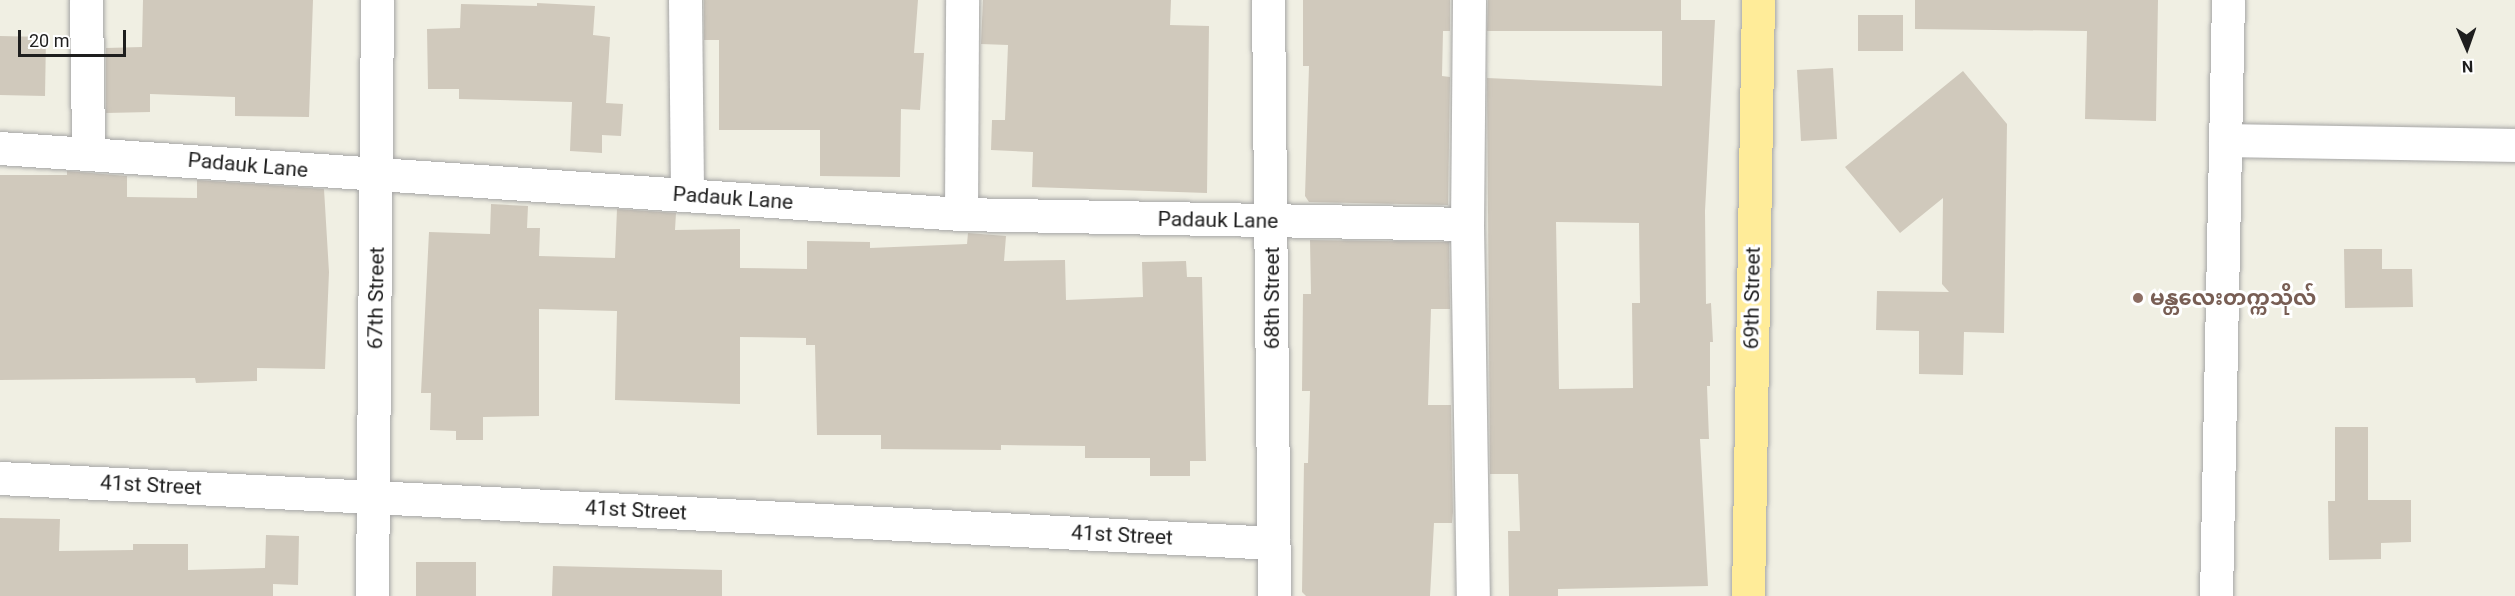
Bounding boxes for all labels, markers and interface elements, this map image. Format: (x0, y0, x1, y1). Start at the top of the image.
scale bar (21, 18, 129, 56)
north arrow (2437, 18, 2497, 78)
text: 20 m (29, 30, 69, 51)
text: N (2462, 57, 2474, 76)
street label: Padauk Lane (187, 147, 309, 183)
street label: Padauk Lane (672, 181, 794, 215)
street label: Padauk Lane (1157, 206, 1279, 234)
street label: 67th Street (363, 246, 389, 350)
street label: 69th Street (1739, 246, 1765, 350)
street label: 68th Street (1259, 247, 1285, 349)
place label: မန္တလေးတက္ကသိုလ် (2150, 285, 2316, 311)
marker: မန္တလေးတက္ကသိုလ် (2131, 291, 2145, 305)
street label: 41st Street (99, 470, 203, 500)
street label: 41st Street (584, 495, 688, 525)
street label: 41st Street (1070, 520, 1174, 550)

